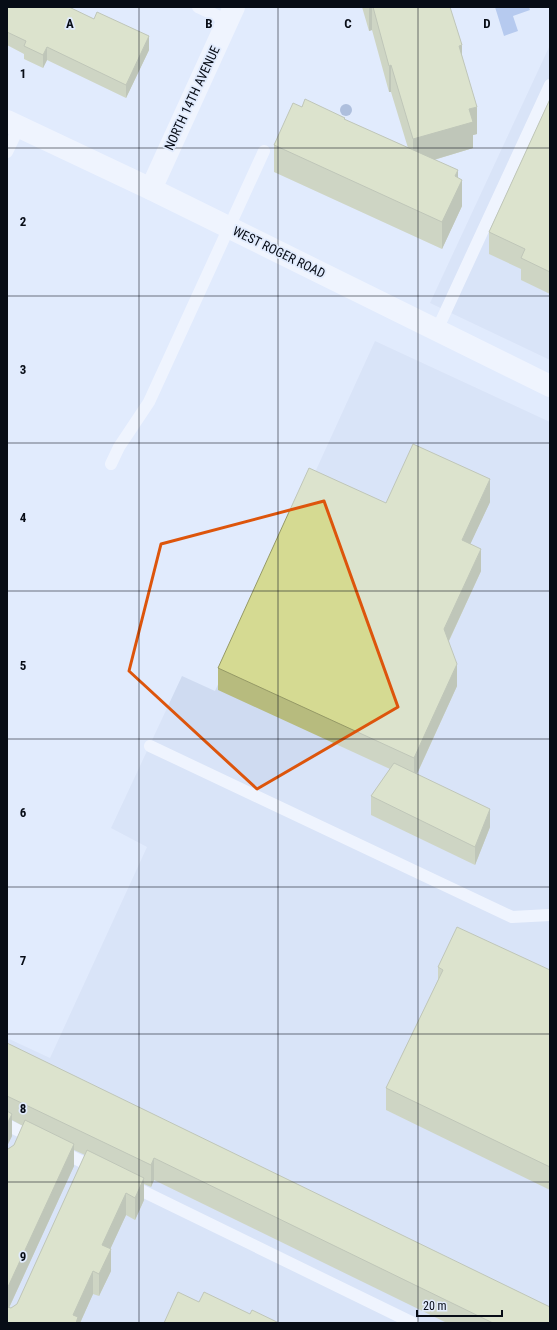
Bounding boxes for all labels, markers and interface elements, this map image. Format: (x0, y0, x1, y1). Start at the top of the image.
text: A (66, 16, 74, 31)
text: B (205, 16, 213, 31)
text: C (344, 16, 352, 31)
text: D (483, 16, 491, 31)
street label: NORTH 14TH AVENUE (161, 44, 223, 152)
text: 1 (20, 66, 26, 81)
text: 2 (20, 214, 27, 229)
street label: WEST ROGER ROAD (230, 223, 328, 281)
text: 3 (20, 362, 26, 377)
text: 4 (20, 510, 27, 525)
text: 5 (20, 658, 27, 673)
text: 6 (20, 805, 27, 820)
text: 7 (20, 953, 27, 968)
text: 8 (20, 1101, 26, 1116)
text: 9 (20, 1249, 26, 1264)
scale bar (417, 1292, 502, 1318)
text: 20 m (423, 1299, 447, 1313)

